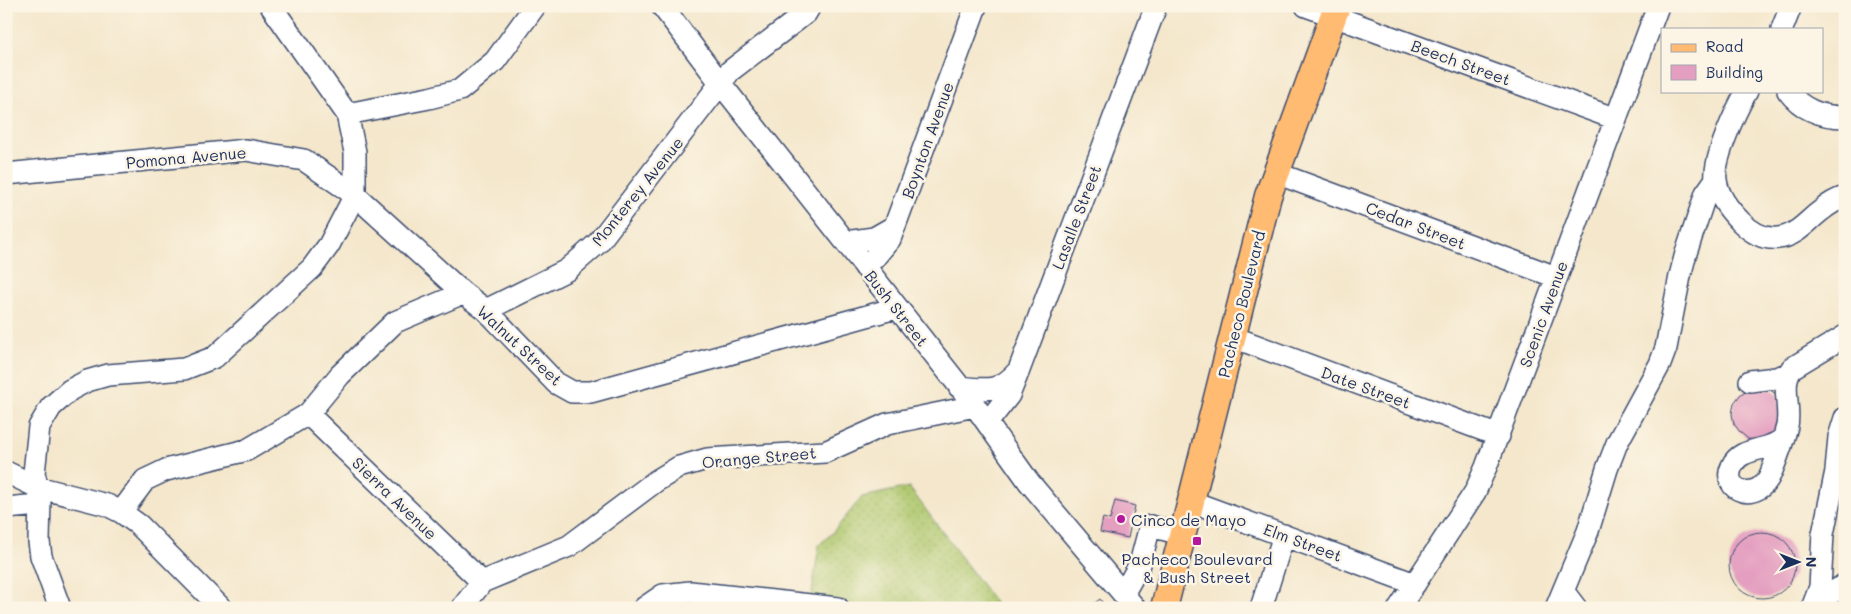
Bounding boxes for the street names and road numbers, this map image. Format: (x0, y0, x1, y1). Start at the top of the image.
street label: Beech Street (1408, 34, 1514, 90)
street label: Boynton Avenue (896, 79, 958, 201)
street label: Monterey Avenue (586, 132, 688, 250)
street label: Pomona Avenue (125, 141, 247, 173)
street label: Lasalle Street (1046, 162, 1106, 272)
street label: Cedar Street (1363, 196, 1469, 254)
street label: Pacheco Boulevard (1213, 228, 1269, 380)
street label: Scenic Avenue (1514, 258, 1572, 370)
street label: Bush Street (861, 265, 933, 351)
street label: Walnut Street (473, 300, 567, 390)
street label: Date Street (1318, 361, 1414, 413)
street label: Orange Street (701, 442, 817, 472)
street label: Sierra Avenue (348, 452, 442, 544)
street label: Elm Street (1261, 518, 1345, 566)

